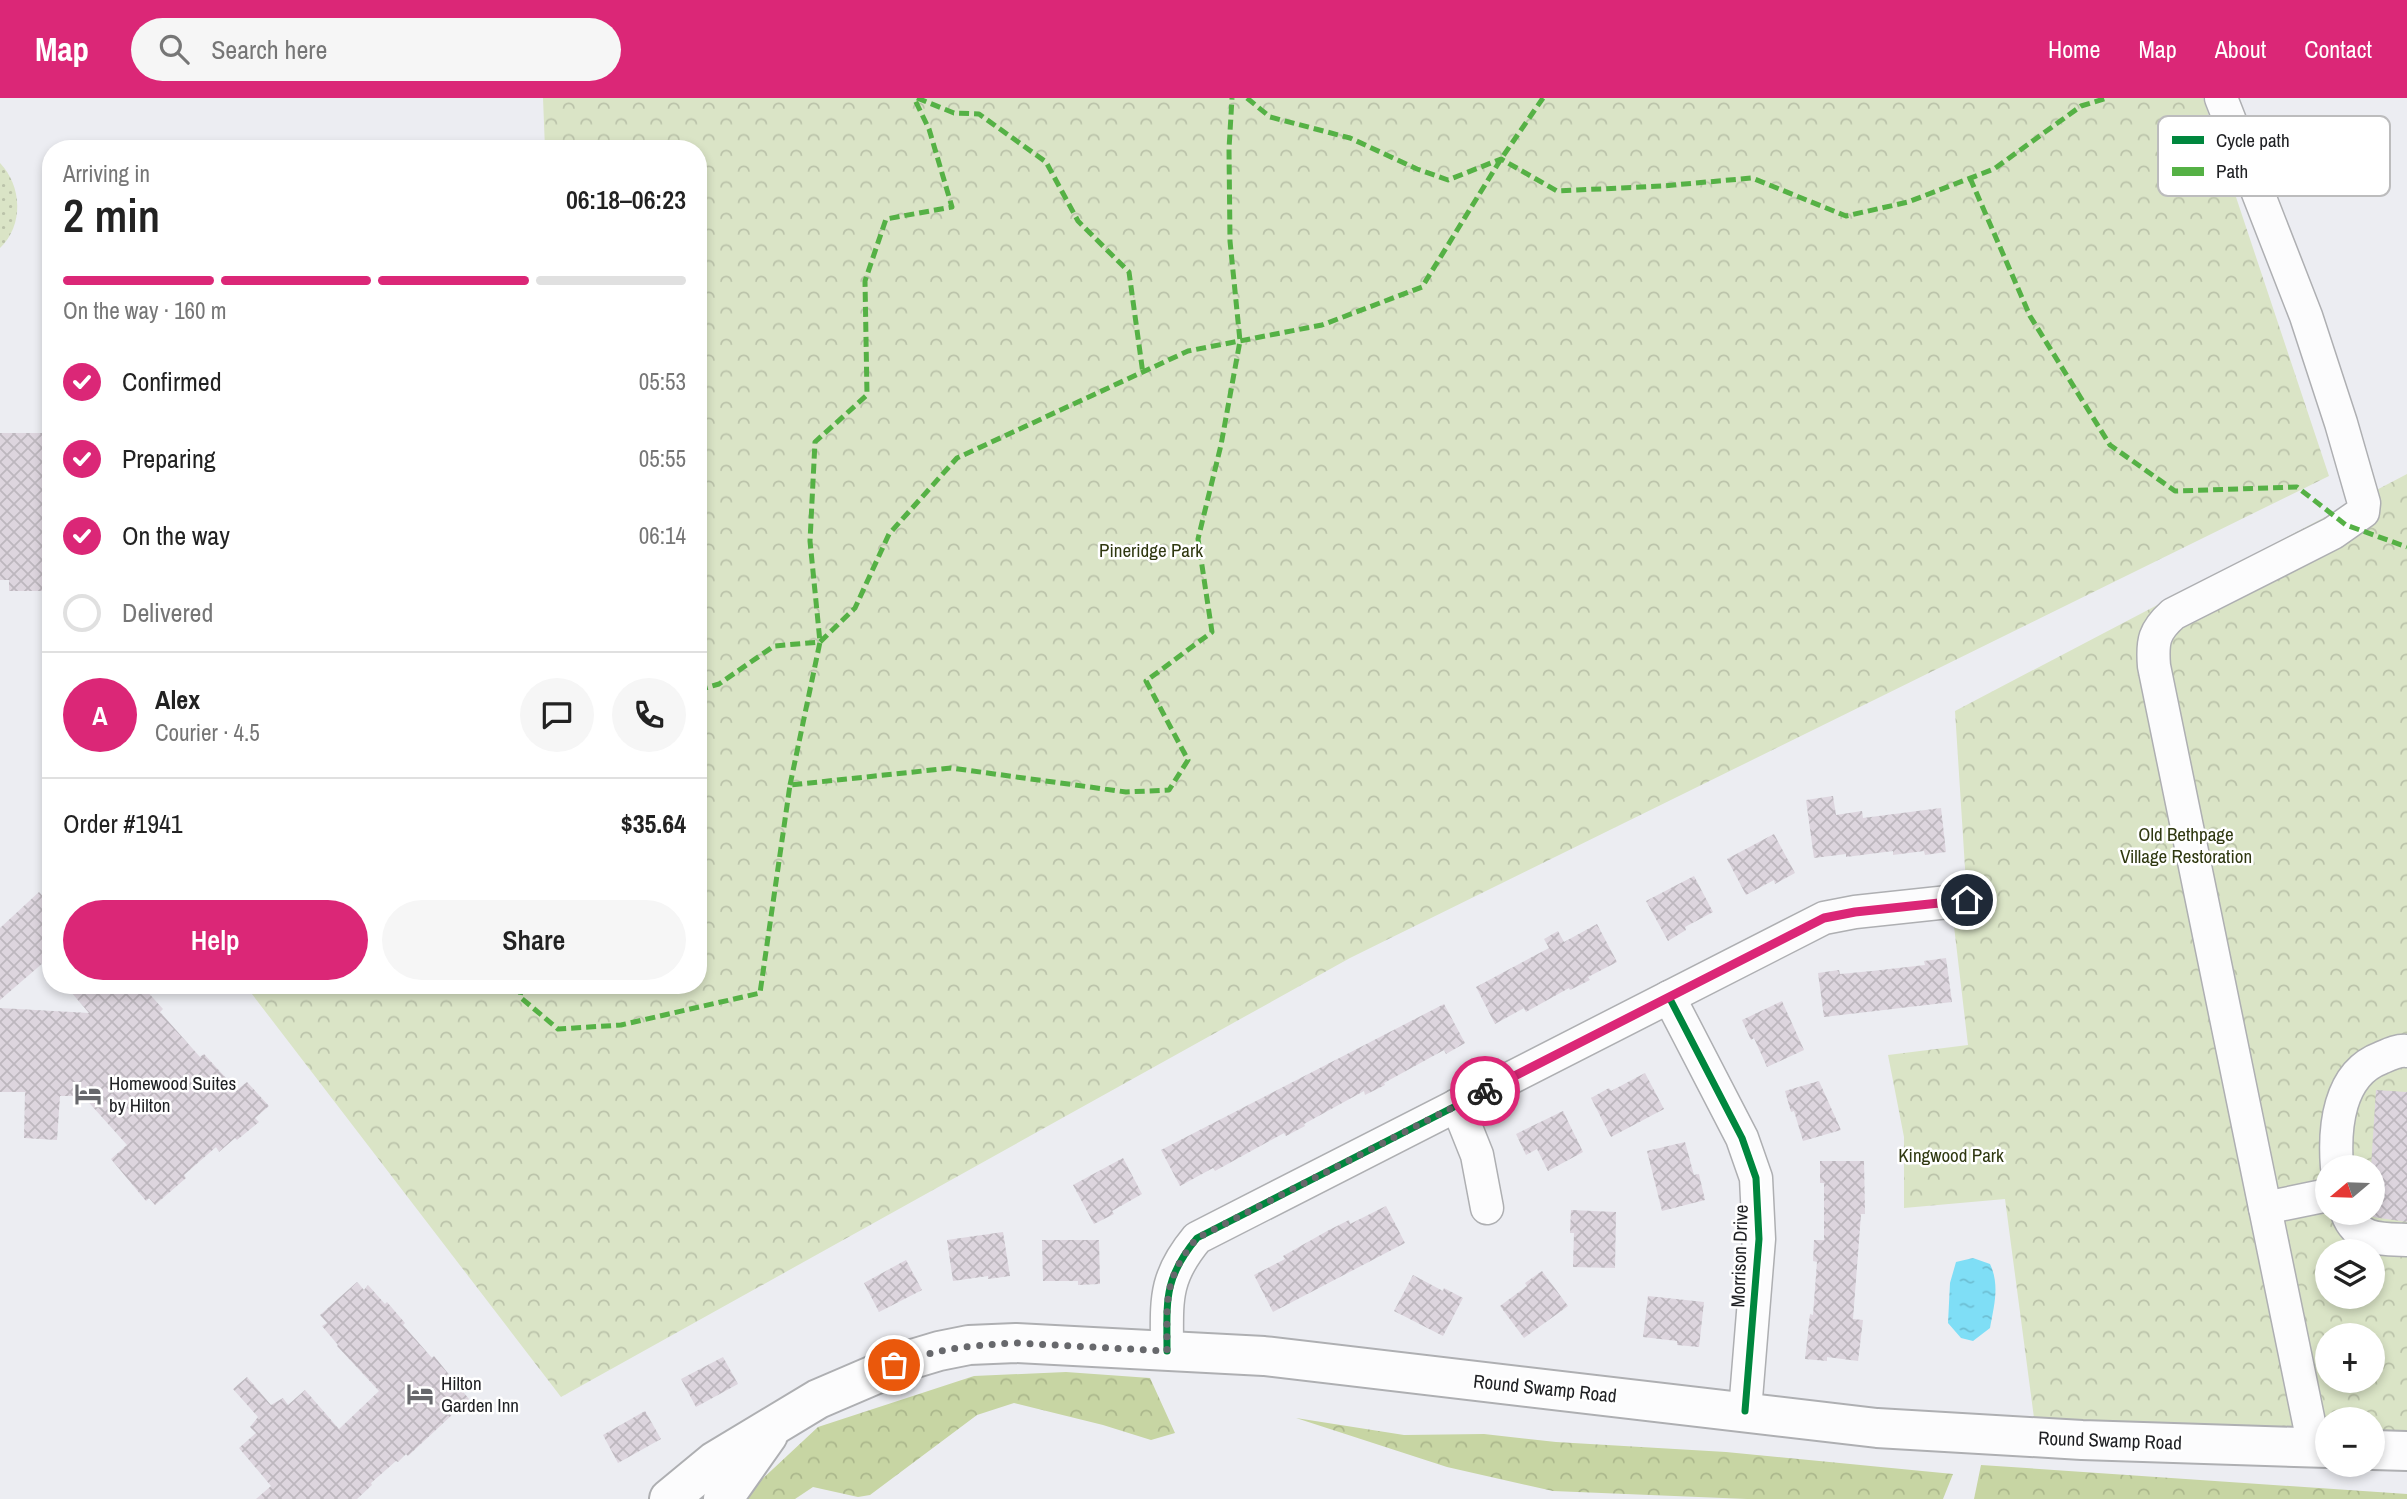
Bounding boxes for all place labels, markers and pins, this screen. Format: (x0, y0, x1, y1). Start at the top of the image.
pin (1937, 870, 1997, 930)
place label: Homewood Suites by Hilton (109, 1070, 237, 1118)
hotel icon: Homewood Suites by Hilton (73, 1079, 103, 1109)
pin (864, 1335, 924, 1395)
place label: Hilton Garden Inn (441, 1370, 519, 1418)
hotel icon: Hilton Garden Inn (405, 1379, 435, 1409)

